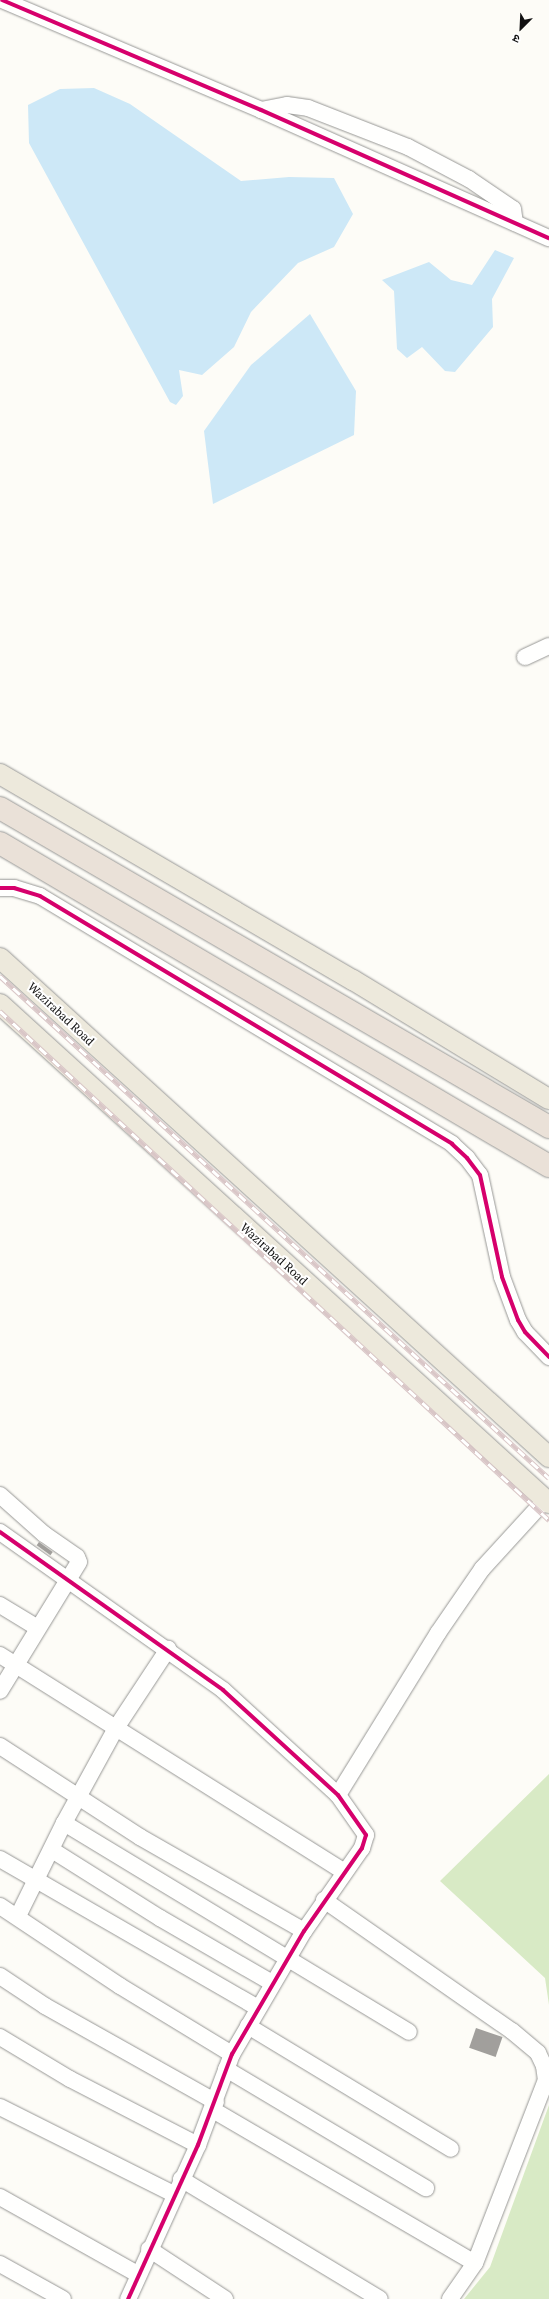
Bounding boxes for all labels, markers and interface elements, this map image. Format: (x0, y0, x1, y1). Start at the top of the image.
north arrow (501, 8, 541, 48)
text: उ (510, 31, 522, 47)
street label: Wazirabad Road (25, 980, 97, 1048)
street label: Wazirabad Road (237, 1220, 311, 1288)

